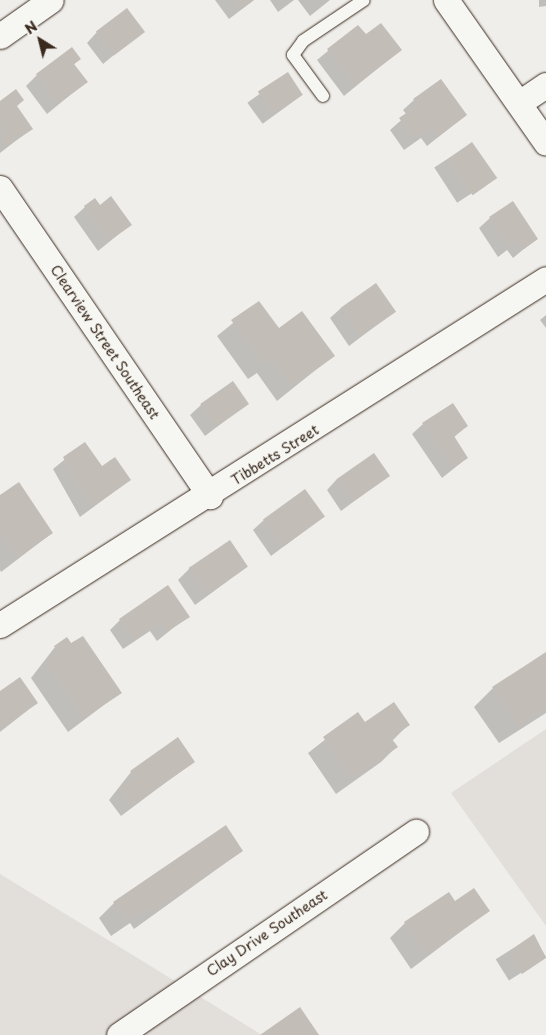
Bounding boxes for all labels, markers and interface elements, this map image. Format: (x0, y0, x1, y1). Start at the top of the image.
north arrow (15, 15, 65, 65)
text: N (20, 16, 42, 39)
street label: Clearview Street Southeast (47, 262, 163, 422)
street label: Tibbetts Street (228, 421, 322, 489)
street label: Clay Drive Southeast (203, 886, 331, 980)

